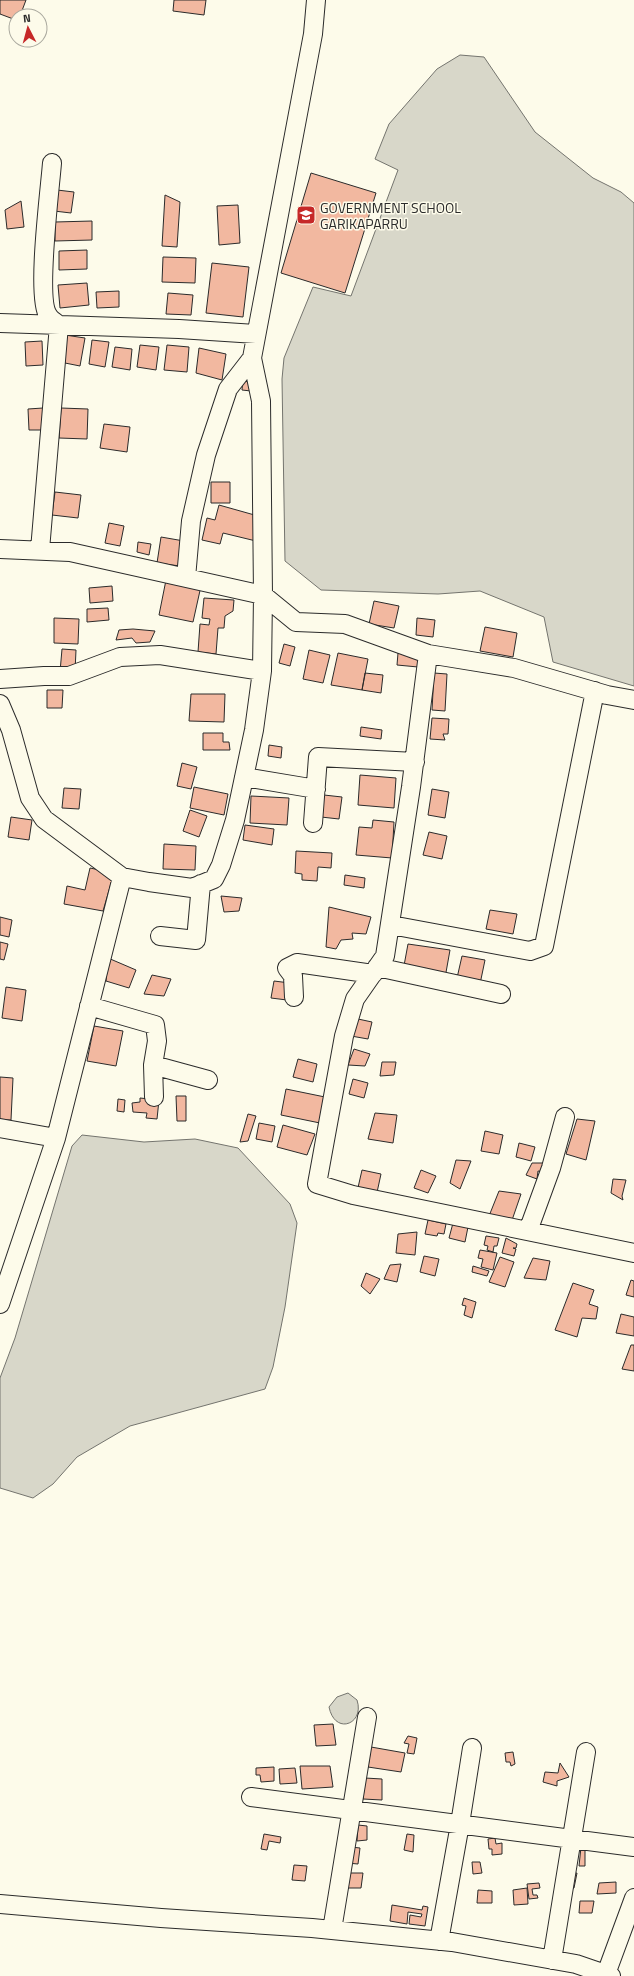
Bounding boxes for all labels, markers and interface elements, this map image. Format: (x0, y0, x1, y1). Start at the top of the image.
north arrow (8, 8, 48, 48)
text: N (22, 10, 32, 26)
place label: GOVERNMENT SCHOOL GARIKAPARRU (320, 197, 461, 234)
school or university icon: GOVERNMENT SCHOOL GARIKAPARRU (295, 204, 317, 226)

